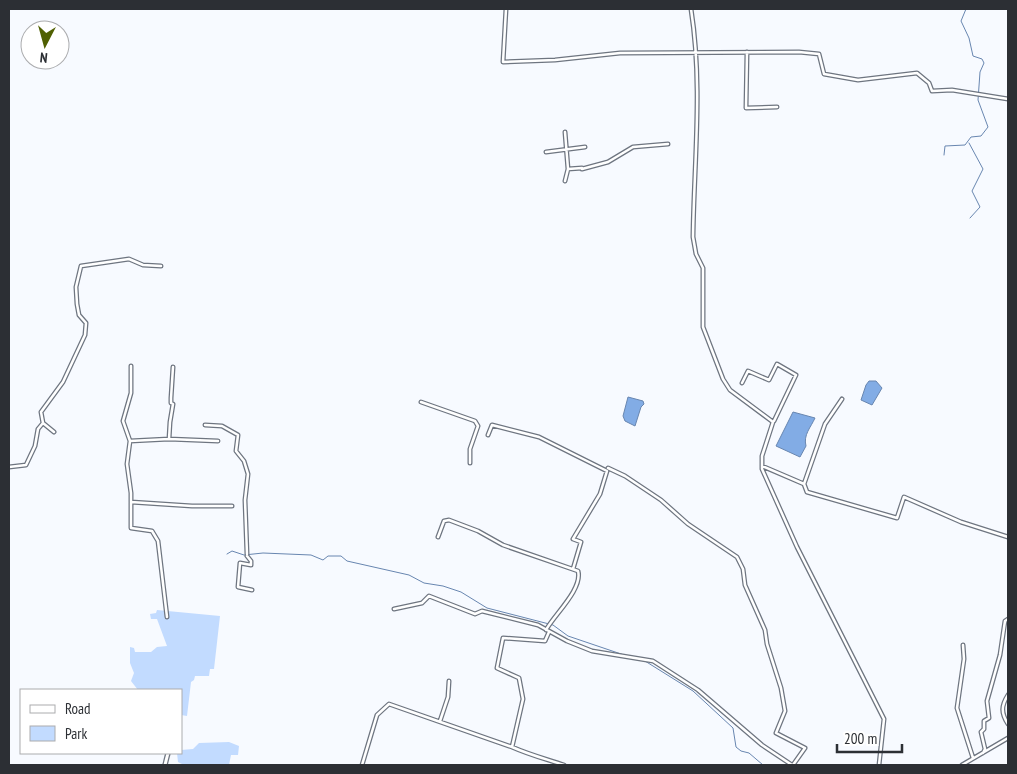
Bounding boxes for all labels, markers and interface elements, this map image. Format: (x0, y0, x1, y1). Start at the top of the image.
north arrow (20, 20, 70, 70)
text: N (39, 49, 48, 67)
legend (20, 689, 182, 754)
text: Road (65, 699, 91, 718)
scale bar (837, 722, 902, 754)
text: Park (65, 724, 87, 743)
text: 200 m (844, 729, 877, 748)

